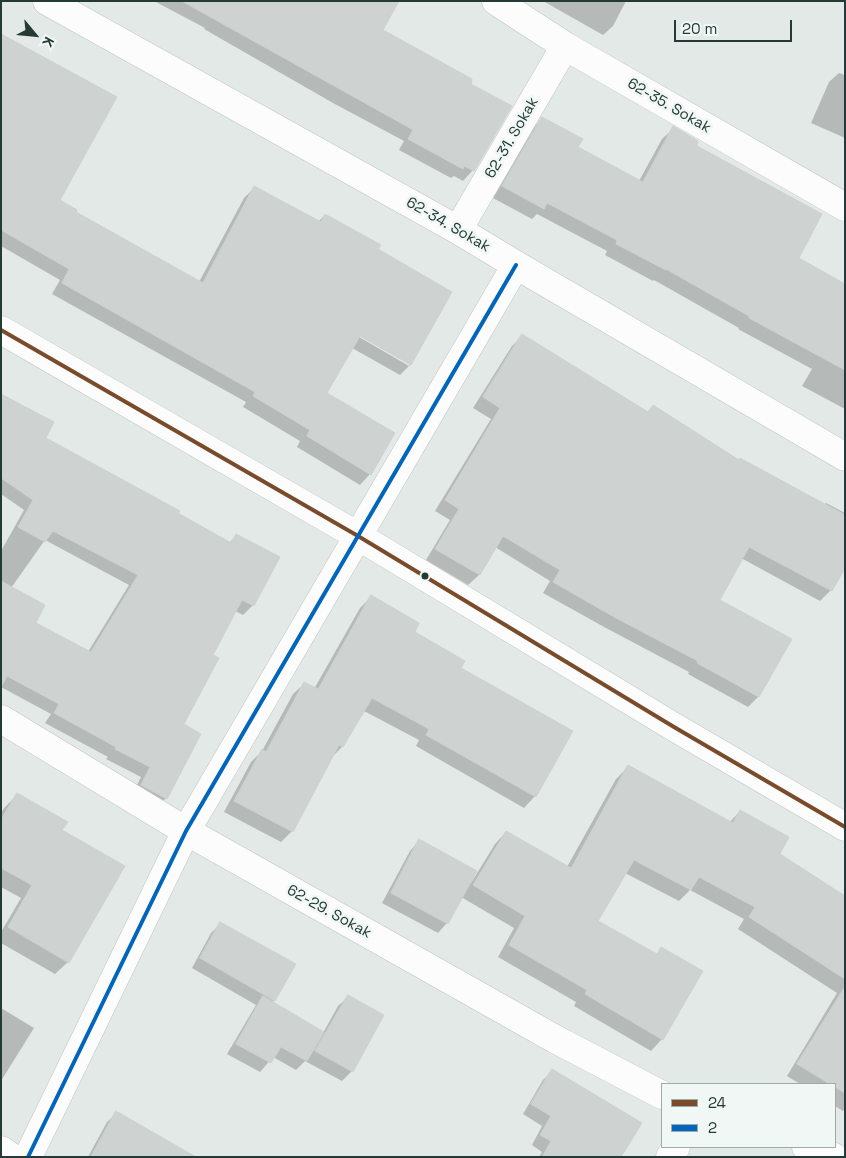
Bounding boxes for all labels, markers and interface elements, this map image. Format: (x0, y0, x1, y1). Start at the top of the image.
north arrow (10, 10, 60, 60)
scale bar (676, 10, 794, 42)
text: 20 m (682, 19, 717, 38)
text: K (38, 34, 58, 50)
street label: 62-35. Sokak (624, 75, 714, 137)
street label: 62-31. Sokak (482, 94, 542, 182)
street label: 62-34. Sokak (403, 194, 493, 256)
unlabelled marker (420, 571, 430, 581)
street label: 62-29. Sokak (284, 881, 374, 943)
legend (661, 1083, 836, 1148)
text: 24 (708, 1093, 726, 1112)
text: 2 (708, 1118, 717, 1137)

